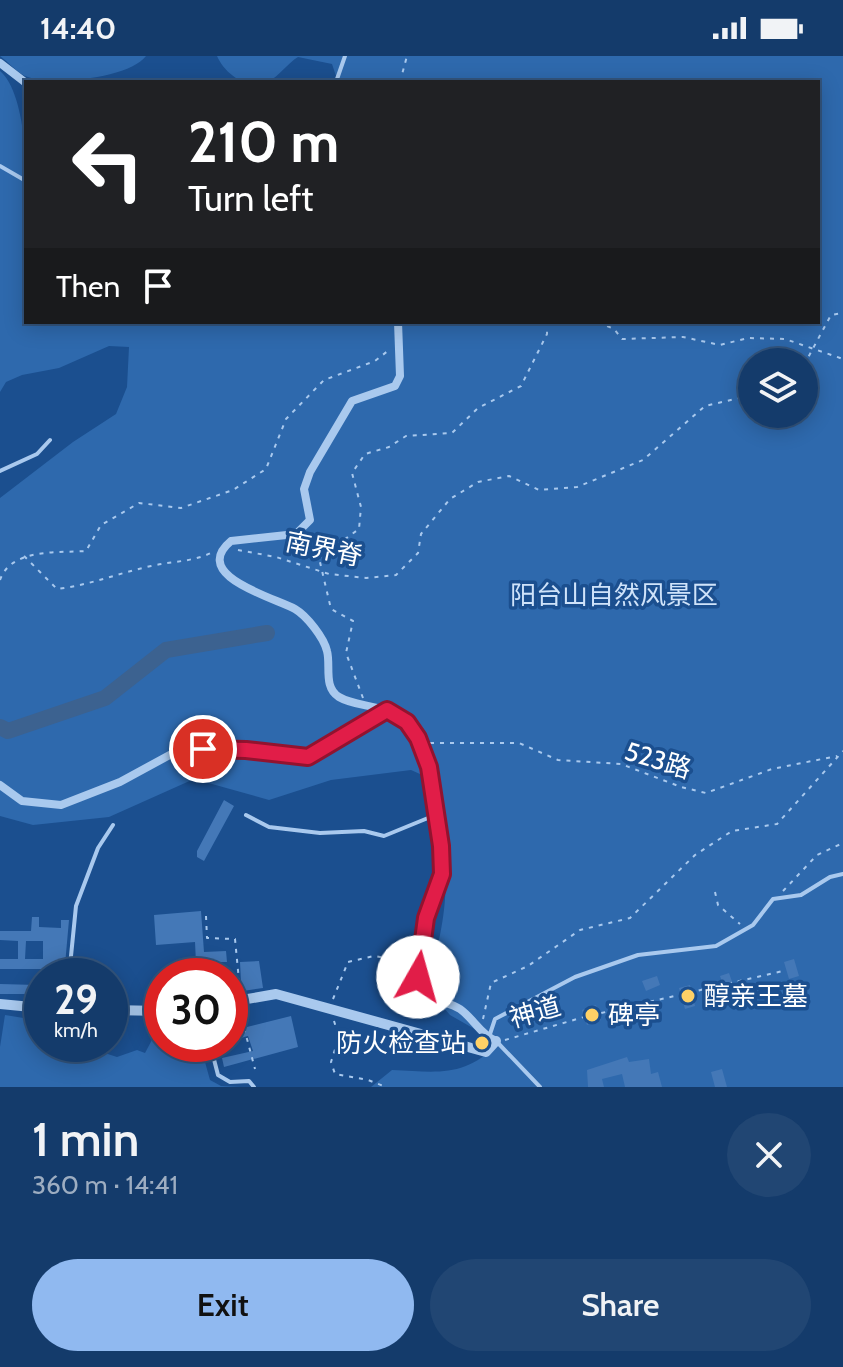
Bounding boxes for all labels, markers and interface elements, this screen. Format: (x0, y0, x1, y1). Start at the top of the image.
text: 14:40 (40, 10, 116, 47)
text: 210 m (188, 108, 339, 176)
icon: left (56, 112, 160, 216)
text: Turn left (188, 176, 313, 220)
icon: arrive (136, 264, 180, 308)
text: Then (56, 268, 120, 305)
map controls (738, 348, 818, 428)
button: layers (738, 348, 818, 428)
street label: 南界脊 (283, 525, 365, 573)
park label: 阳台山自然风景区 (510, 579, 718, 611)
pin (169, 715, 237, 783)
icon: arrive (181, 727, 225, 771)
street label: 523路 (621, 735, 695, 785)
position arrow (376, 935, 460, 1019)
speed limit sign: 30 (144, 958, 248, 1062)
text: 29 (54, 975, 98, 1024)
place label: 醇亲王墓 (704, 980, 808, 1012)
marker: 醇亲王墓 (679, 987, 697, 1005)
street label: 神道 (506, 989, 564, 1035)
place label: 碑亭 (608, 999, 660, 1031)
marker: 碑亭 (583, 1006, 601, 1024)
text: km/h (54, 1018, 98, 1042)
place label: 防火检查站 (336, 1027, 466, 1059)
marker: 防火检查站 (473, 1034, 491, 1052)
text: 1 min (32, 1110, 139, 1168)
button: close (727, 1113, 811, 1197)
text: 360 m · 14:41 (32, 1169, 178, 1201)
button: Exit (32, 1259, 414, 1351)
button: Share (430, 1259, 811, 1351)

